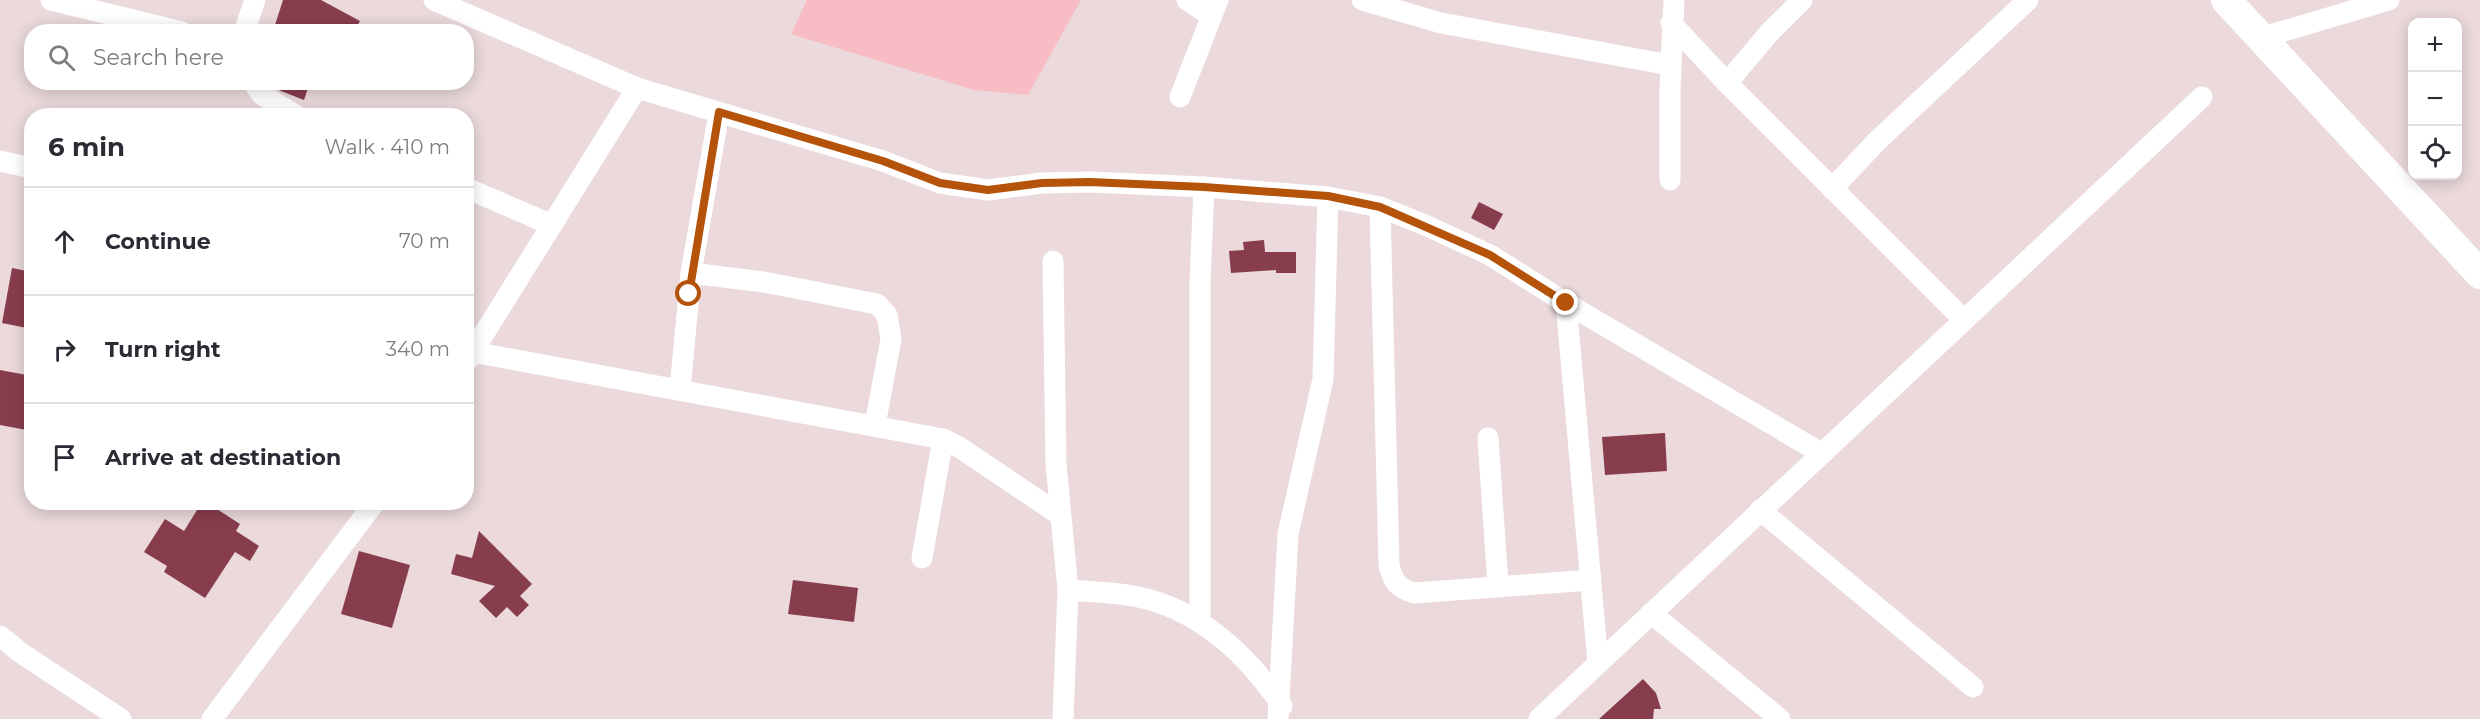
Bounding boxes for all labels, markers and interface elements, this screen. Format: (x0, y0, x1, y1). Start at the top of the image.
map controls (2408, 18, 2462, 180)
button: + (2408, 18, 2462, 72)
search box (24, 24, 474, 90)
icon: search (45, 41, 78, 74)
text: Search here (93, 44, 224, 71)
button: − (2408, 72, 2462, 126)
button: locate (2408, 126, 2462, 180)
text: 6 min (48, 131, 125, 163)
text: Walk · 410 m (325, 135, 450, 159)
icon: ahead (48, 225, 81, 258)
text: Continue (105, 228, 211, 255)
text: 70 m (399, 229, 450, 253)
route start (675, 280, 701, 306)
route end (1552, 289, 1578, 315)
icon: right (48, 333, 81, 366)
text: Turn right (105, 336, 220, 363)
text: 340 m (386, 337, 450, 361)
icon: arrive (48, 441, 81, 474)
text: Arrive at destination (105, 444, 341, 471)

